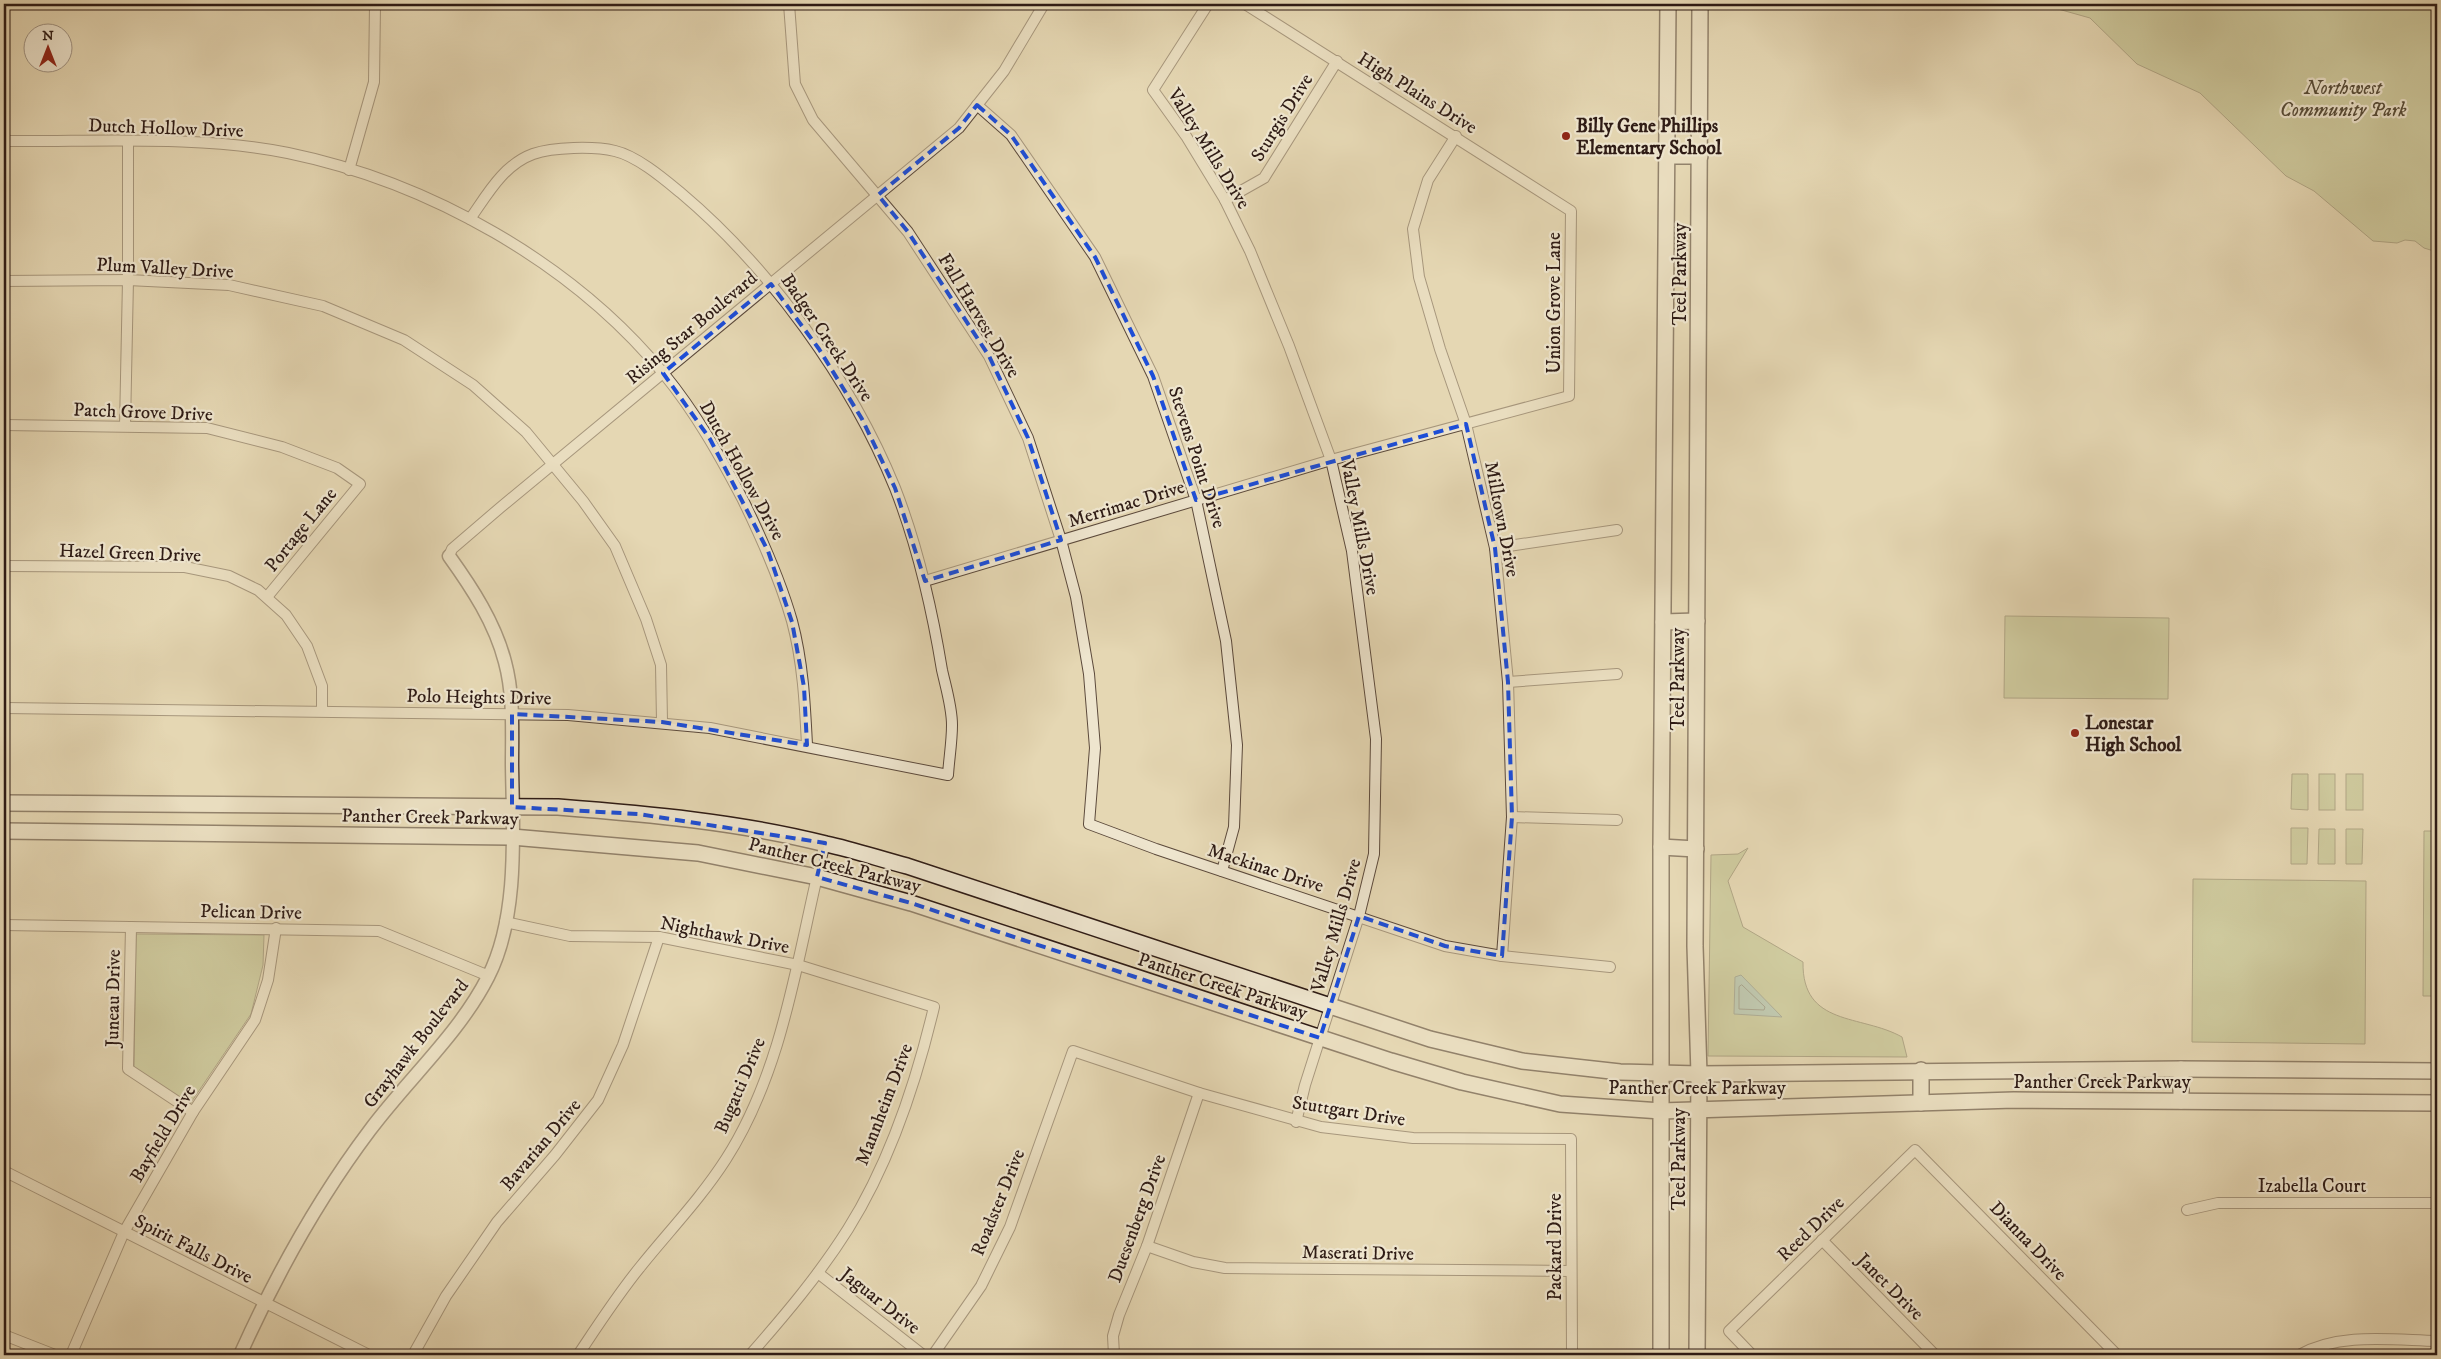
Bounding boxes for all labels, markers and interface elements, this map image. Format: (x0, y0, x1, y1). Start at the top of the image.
north arrow (22, 22, 72, 72)
text: N (42, 27, 54, 45)
street label: High Plains Drive (1353, 47, 1481, 139)
street label: Sturgis Drive (1246, 70, 1318, 166)
park label: Northwest Community Park (2280, 77, 2406, 122)
street label: Valley Mills Drive (1162, 83, 1255, 213)
street label: Dutch Hollow Drive (88, 114, 244, 143)
place label: Billy Gene Phillips Elementary School (1576, 115, 1722, 160)
marker: Billy Gene Phillips Elementary School (1560, 130, 1572, 142)
street label: Teel Parkway (1669, 222, 1692, 325)
street label: Union Grove Lane (1543, 232, 1566, 374)
street label: Fall Harvest Drive (933, 249, 1025, 382)
street label: Plum Valley Drive (96, 253, 234, 284)
street label: Rising Star Boulevard (622, 266, 763, 390)
street label: Badger Creek Drive (776, 270, 878, 406)
street label: Stevens Point Drive (1163, 384, 1230, 531)
street label: Dutch Hollow Drive (694, 397, 790, 544)
street label: Patch Grove Drive (73, 399, 213, 426)
street label: Valley Mills Drive (1335, 457, 1384, 597)
street label: Milltown Drive (1479, 459, 1524, 579)
street label: Merrimac Drive (1065, 476, 1188, 533)
street label: Portage Lane (260, 483, 342, 577)
street label: Hazel Green Drive (58, 540, 202, 567)
street label: Teel Parkway (1667, 627, 1690, 730)
street label: Polo Heights Drive (406, 685, 552, 710)
place label: Lonestar High School (2085, 712, 2182, 757)
marker: Lonestar High School (2069, 727, 2081, 739)
street label: Panther Creek Parkway (341, 804, 520, 831)
street label: Panther Creek Parkway (746, 833, 924, 898)
street label: Mackinac Drive (1205, 839, 1327, 898)
street label: Valley Mills Drive (1306, 856, 1366, 996)
street label: Pelican Drive (200, 900, 302, 925)
street label: Nighthawk Drive (658, 912, 791, 959)
street label: Panther Creek Parkway (1135, 948, 1311, 1025)
street label: Juneau Drive (101, 949, 126, 1049)
street label: Grayhawk Boulevard (359, 974, 474, 1113)
street label: Bugatti Drive (710, 1034, 771, 1137)
street label: Mannheim Drive (851, 1040, 918, 1169)
street label: Panther Creek Parkway (2013, 1071, 2192, 1094)
street label: Panther Creek Parkway (1608, 1077, 1787, 1100)
street label: Bayfield Drive (125, 1081, 201, 1186)
street label: Stuttgart Drive (1291, 1091, 1407, 1132)
street label: Bavarian Drive (496, 1094, 586, 1196)
street label: Teel Parkway (1668, 1107, 1691, 1210)
street label: Roadster Drive (967, 1146, 1030, 1259)
street label: Duesenberg Drive (1104, 1151, 1171, 1286)
street label: Izabella Court (2258, 1175, 2366, 1198)
street label: Reed Drive (1773, 1191, 1849, 1267)
street label: Packard Drive (1544, 1193, 1567, 1301)
street label: Dianna Drive (1984, 1197, 2072, 1286)
street label: Spirit Falls Drive (130, 1210, 256, 1289)
street label: Maserati Drive (1302, 1241, 1414, 1266)
street label: Janet Drive (1850, 1247, 1928, 1325)
street label: Jaguar Drive (834, 1262, 925, 1340)

